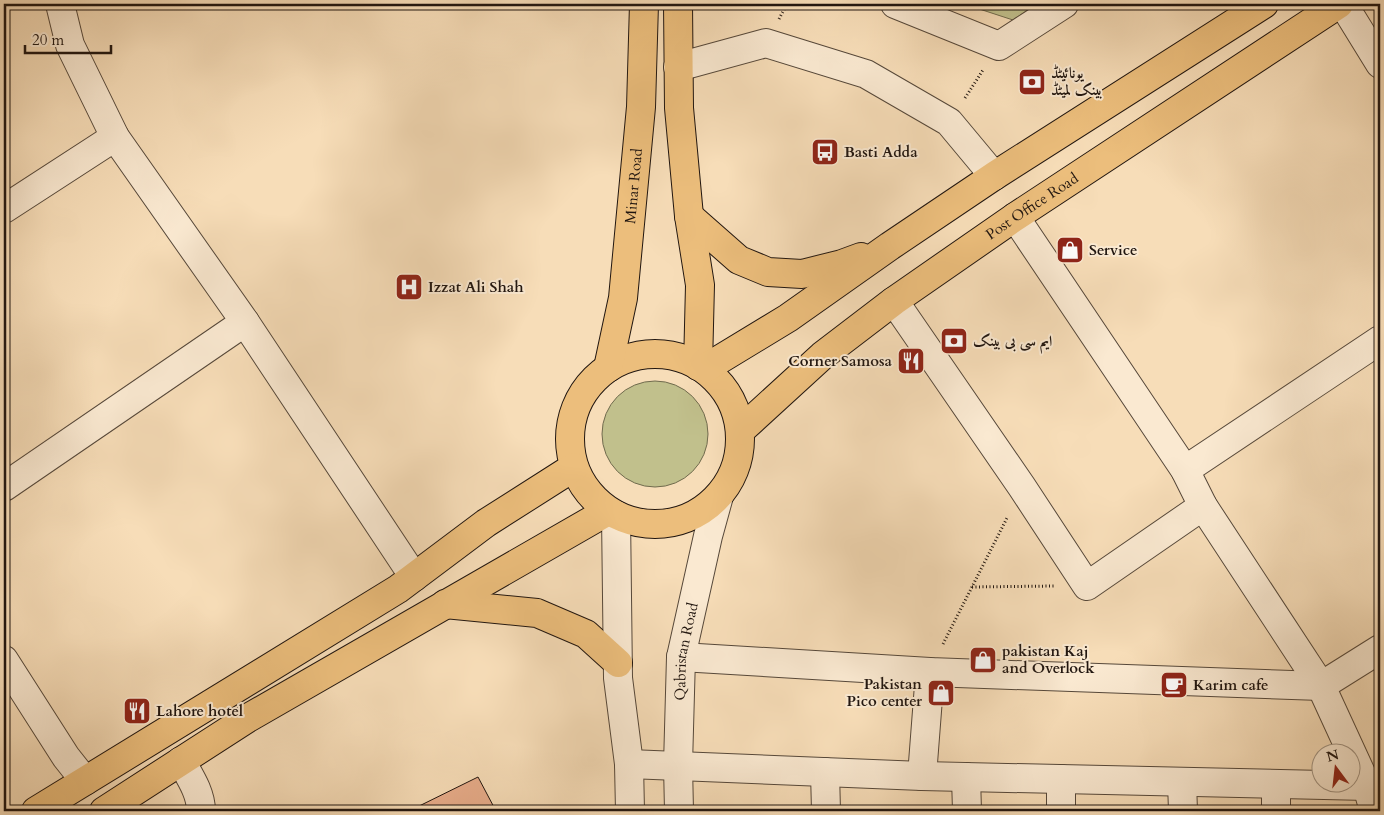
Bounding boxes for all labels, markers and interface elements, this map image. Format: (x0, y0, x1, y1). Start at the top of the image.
scale bar (25, 22, 111, 54)
text: 20 m (32, 30, 64, 50)
place label: یونائیٹڈ بینک لمیٹڈ (1051, 63, 1103, 100)
bank icon: یونائیٹڈ بینک لمیٹڈ (1017, 67, 1047, 97)
bus stop icon: Basti Adda (810, 137, 840, 167)
place label: Basti Adda (844, 142, 918, 162)
street label: Minar Road (620, 147, 647, 225)
street label: Post Office Road (982, 168, 1082, 244)
shop icon: Service (1055, 235, 1085, 265)
place label: Service (1089, 240, 1138, 260)
hospital icon: Izzat Ali Shah (394, 272, 424, 302)
place label: Izzat Ali Shah (428, 277, 524, 297)
bank icon: ایم سی بی بینک (939, 326, 969, 356)
place label: ایم سی بی بینک (973, 331, 1052, 354)
restaurant icon: Corner Samosa (896, 346, 926, 376)
place label: Corner Samosa (788, 351, 893, 371)
street label: Qabristan Road (670, 601, 703, 701)
place label: pakistan Kaj and Overlock (1002, 641, 1095, 678)
shop icon: pakistan Kaj and Overlock (968, 645, 998, 675)
cafe icon: Karim cafe (1159, 670, 1189, 700)
place label: Pakistan Pico center (847, 674, 923, 711)
place label: Karim cafe (1193, 675, 1268, 695)
shop icon: Pakistan Pico center (926, 678, 956, 708)
restaurant icon: Lahore hotel (122, 696, 152, 726)
place label: Lahore hotel (156, 701, 244, 721)
north arrow (1312, 742, 1362, 792)
text: N (1324, 745, 1341, 767)

